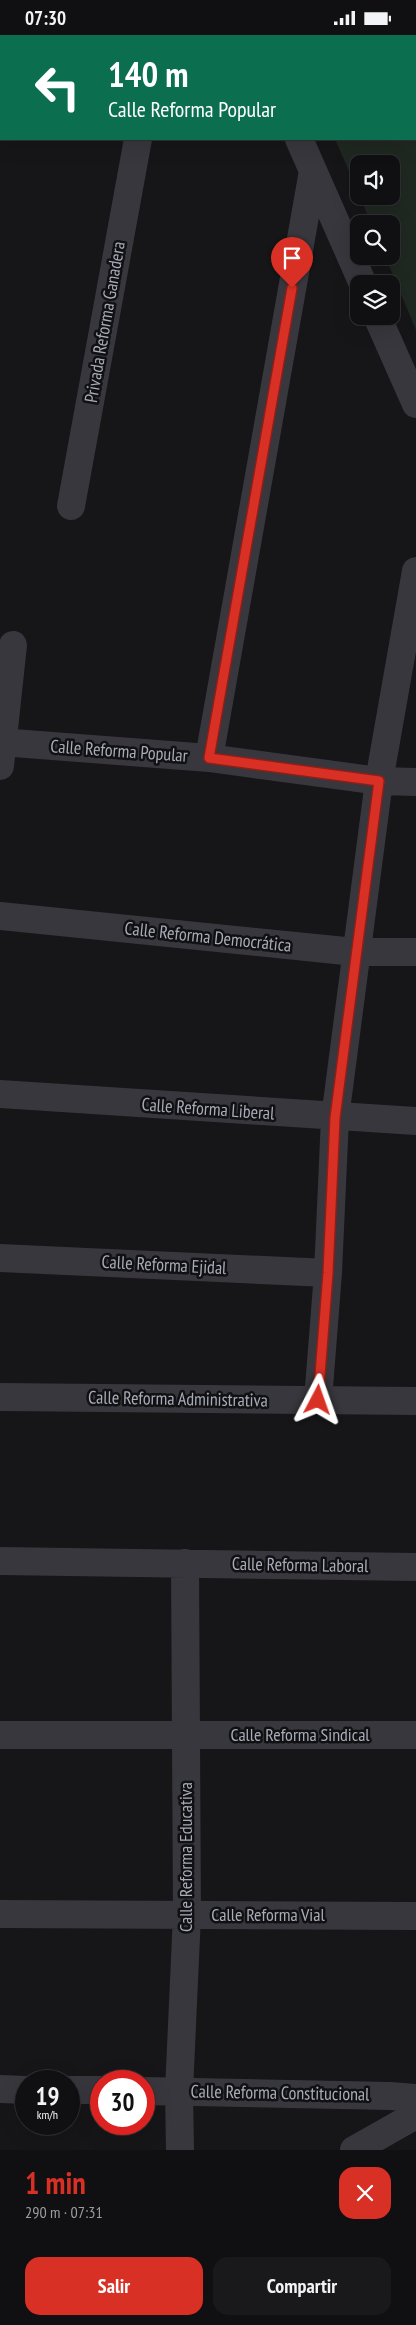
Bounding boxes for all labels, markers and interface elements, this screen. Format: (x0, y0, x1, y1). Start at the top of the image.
text: 07:30 (25, 6, 66, 30)
text: 140 m (108, 51, 189, 97)
icon: left (25, 55, 90, 120)
text: Calle Reforma Popular (108, 95, 276, 123)
map controls (350, 155, 400, 325)
button: sound (350, 155, 400, 205)
button: search (350, 215, 400, 265)
pin (271, 237, 313, 288)
street label: Privada Reforma Ganadera (79, 240, 130, 404)
icon: arrive (278, 244, 306, 272)
button: layers (350, 275, 400, 325)
street label: Calle Reforma Popular (50, 734, 188, 767)
street label: Calle Reforma Democrática (124, 916, 293, 957)
street label: Calle Reforma Liberal (141, 1092, 276, 1125)
street label: Calle Reforma Ejidal (101, 1250, 228, 1279)
position arrow (291, 1373, 343, 1425)
street label: Calle Reforma Administrativa (88, 1385, 268, 1412)
street label: Calle Reforma Laboral (232, 1552, 369, 1577)
street label: Calle Reforma Sindical (230, 1723, 370, 1746)
street label: Calle Reforma Educativa (174, 1782, 197, 1932)
street label: Calle Reforma Vial (211, 1903, 325, 1926)
speed limit sign: 30 (90, 2070, 155, 2135)
street label: Calle Reforma Constitucional (190, 2079, 370, 2106)
text: 19 (36, 2080, 59, 2112)
text: km/h (37, 2107, 58, 2122)
text: 1 min (25, 2163, 86, 2202)
button: close (339, 2167, 391, 2219)
text: 290 m · 07:31 (25, 2202, 103, 2222)
button: Salir (25, 2257, 203, 2315)
button: Compartir (213, 2257, 391, 2315)

